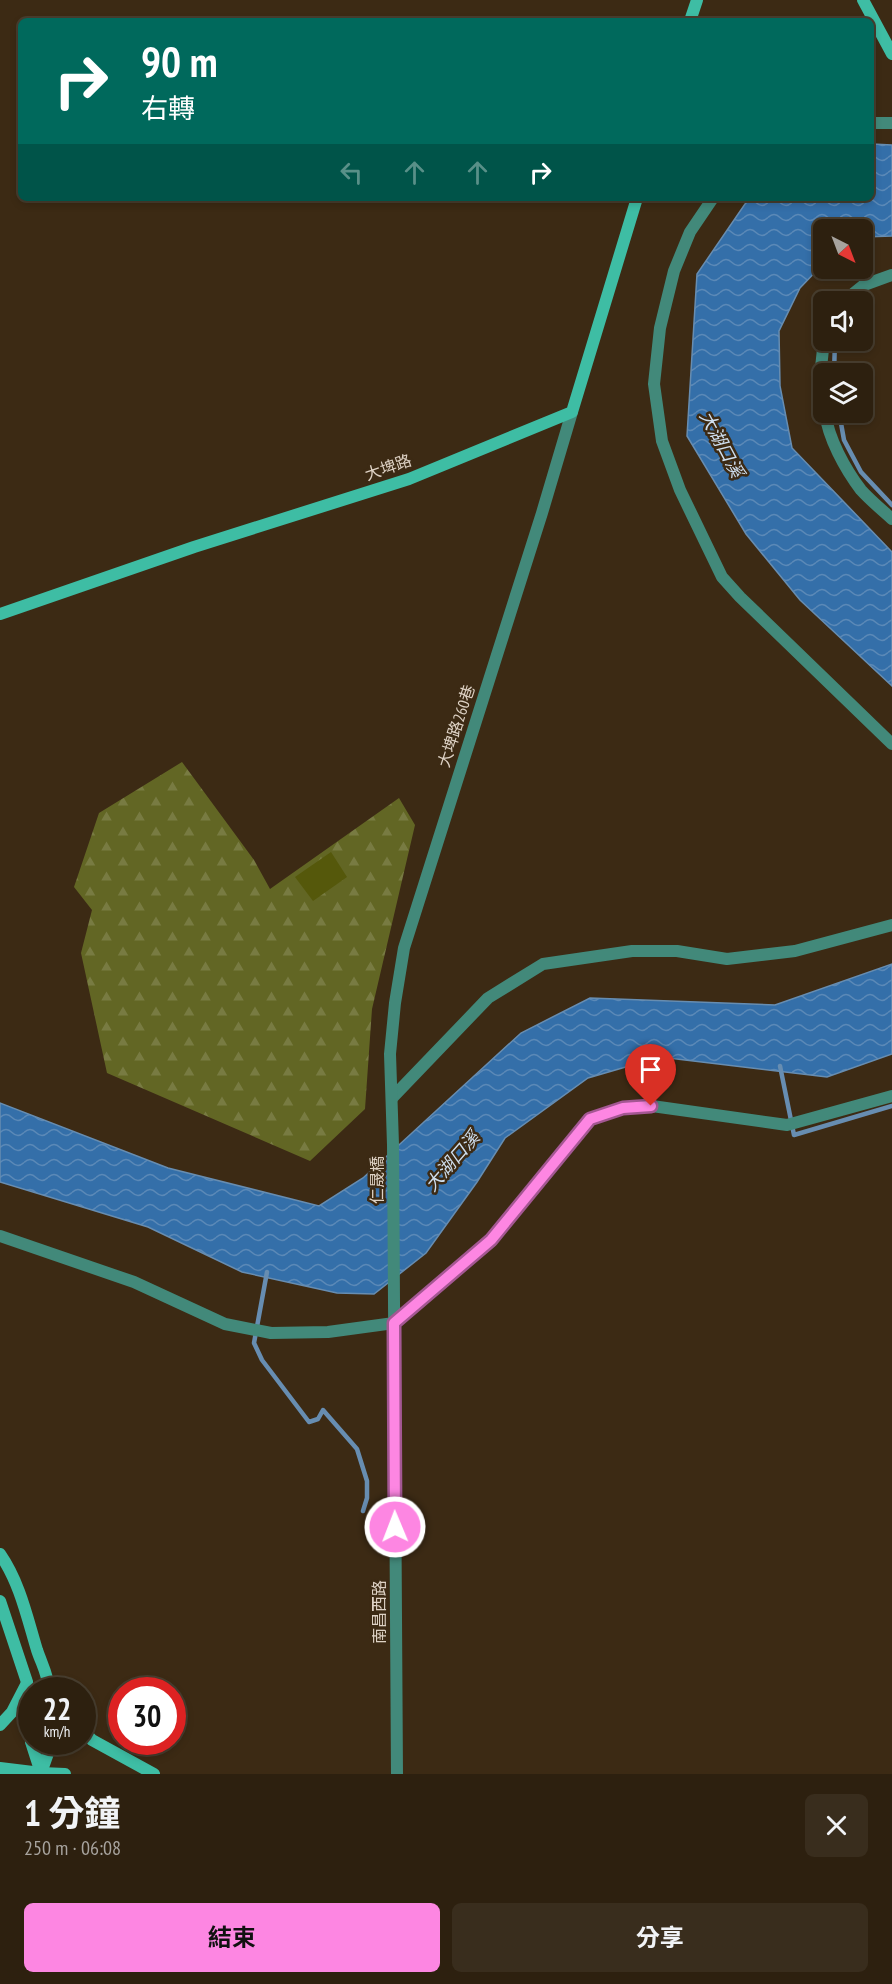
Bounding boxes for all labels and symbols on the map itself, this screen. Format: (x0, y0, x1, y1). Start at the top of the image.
north arrow (813, 219, 873, 279)
water label: 大湖口溪 (695, 407, 750, 484)
street label: 大埤路 (362, 450, 414, 484)
street label: 大埤路260巷 (433, 682, 479, 770)
pin (625, 1044, 676, 1106)
water label: 大湖口溪 (420, 1124, 486, 1196)
street label: 仁晟橋 (367, 1156, 387, 1204)
position arrow (363, 1495, 427, 1559)
street label: 南昌西路 (369, 1580, 389, 1644)
speed limit sign: 30 (108, 1677, 186, 1755)

